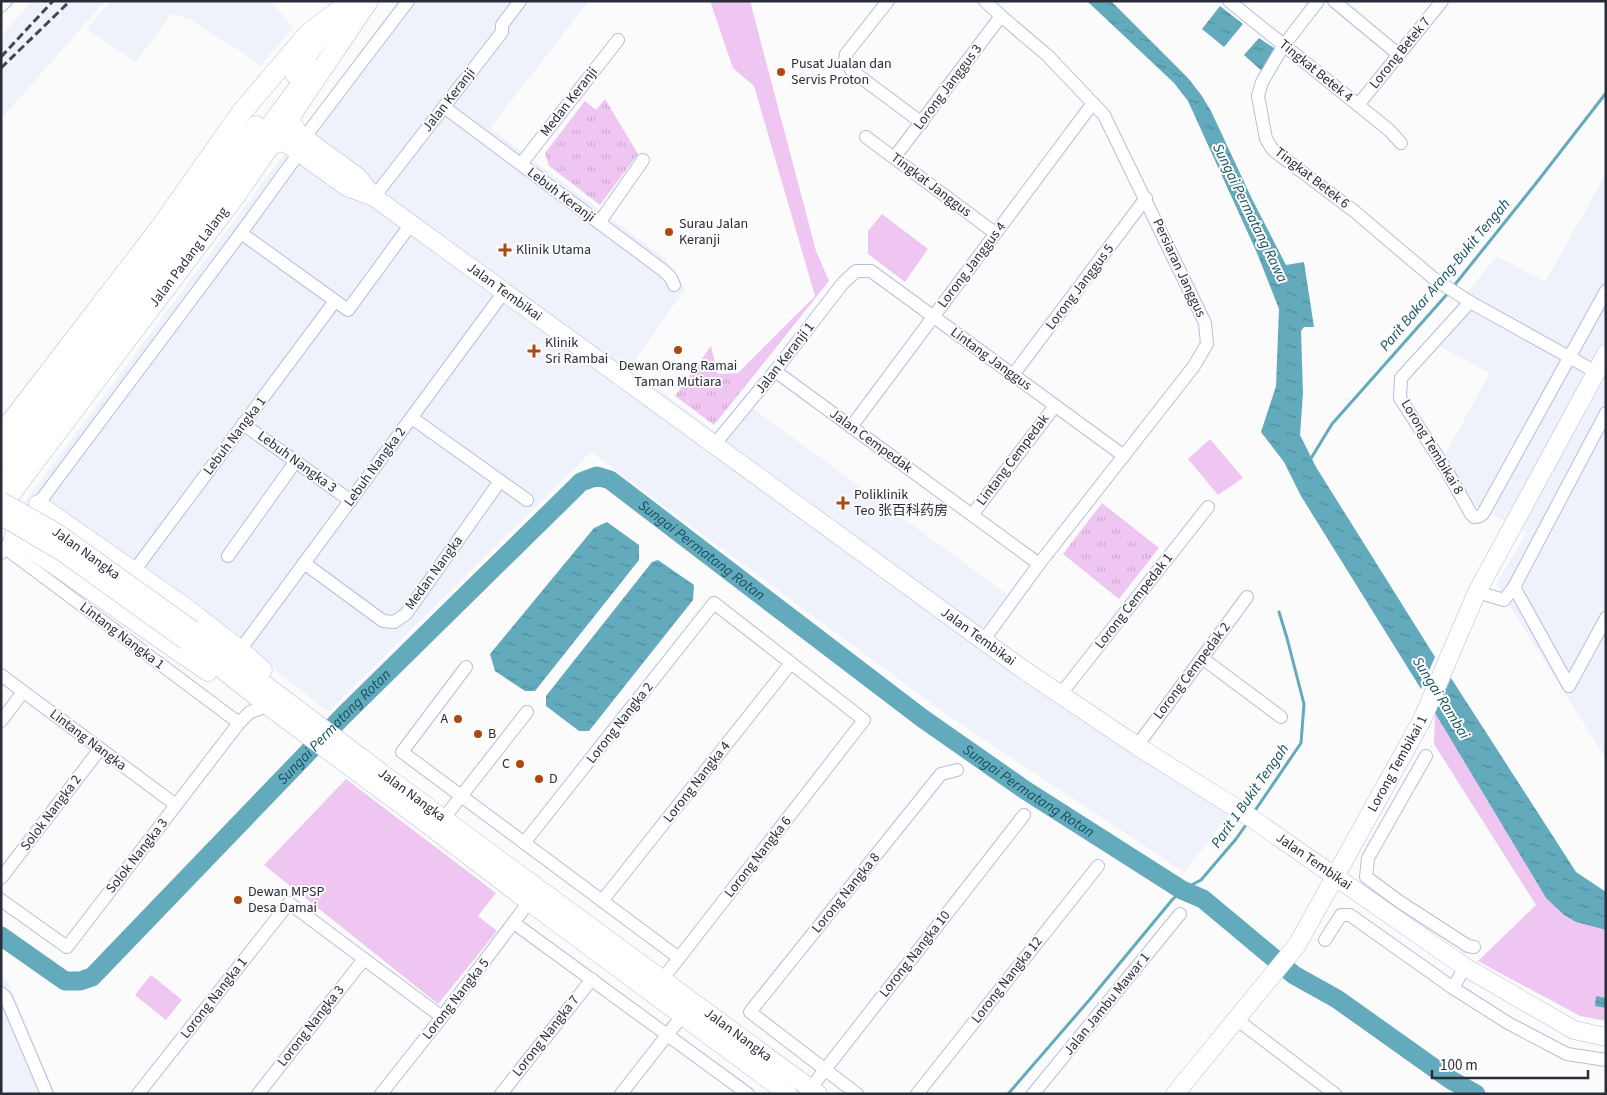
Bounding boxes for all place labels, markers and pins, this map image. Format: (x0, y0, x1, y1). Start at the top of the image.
place label: Pusat Jualan dan Servis Proton (791, 54, 892, 90)
marker: Pusat Jualan dan Servis Proton (775, 66, 787, 78)
place label: Surau Jalan Keranji (679, 214, 748, 250)
marker: Surau Jalan Keranji (663, 226, 675, 238)
place label: Klinik Utama (516, 240, 591, 260)
marker: Klinik Utama (498, 243, 512, 257)
place label: Klinik Sri Rambai (545, 333, 608, 369)
marker: Klinik Sri Rambai (527, 344, 541, 358)
marker: Dewan Orang Ramai Taman Mutiara (672, 344, 684, 356)
place label: Dewan Orang Ramai Taman Mutiara (619, 356, 737, 392)
place label: Poliklinik Teo 张百科药房 (854, 485, 948, 521)
marker: Poliklinik Teo 张百科药房 (836, 496, 850, 510)
place label: A (440, 709, 448, 729)
marker: A (452, 713, 464, 725)
place label: B (488, 724, 496, 744)
marker: B (472, 728, 484, 740)
place label: C (502, 754, 510, 774)
marker: C (514, 758, 526, 770)
place label: D (549, 769, 558, 789)
marker: D (533, 773, 545, 785)
place label: Dewan MPSP Desa Damai (248, 882, 325, 918)
marker: Dewan MPSP Desa Damai (232, 894, 244, 906)

